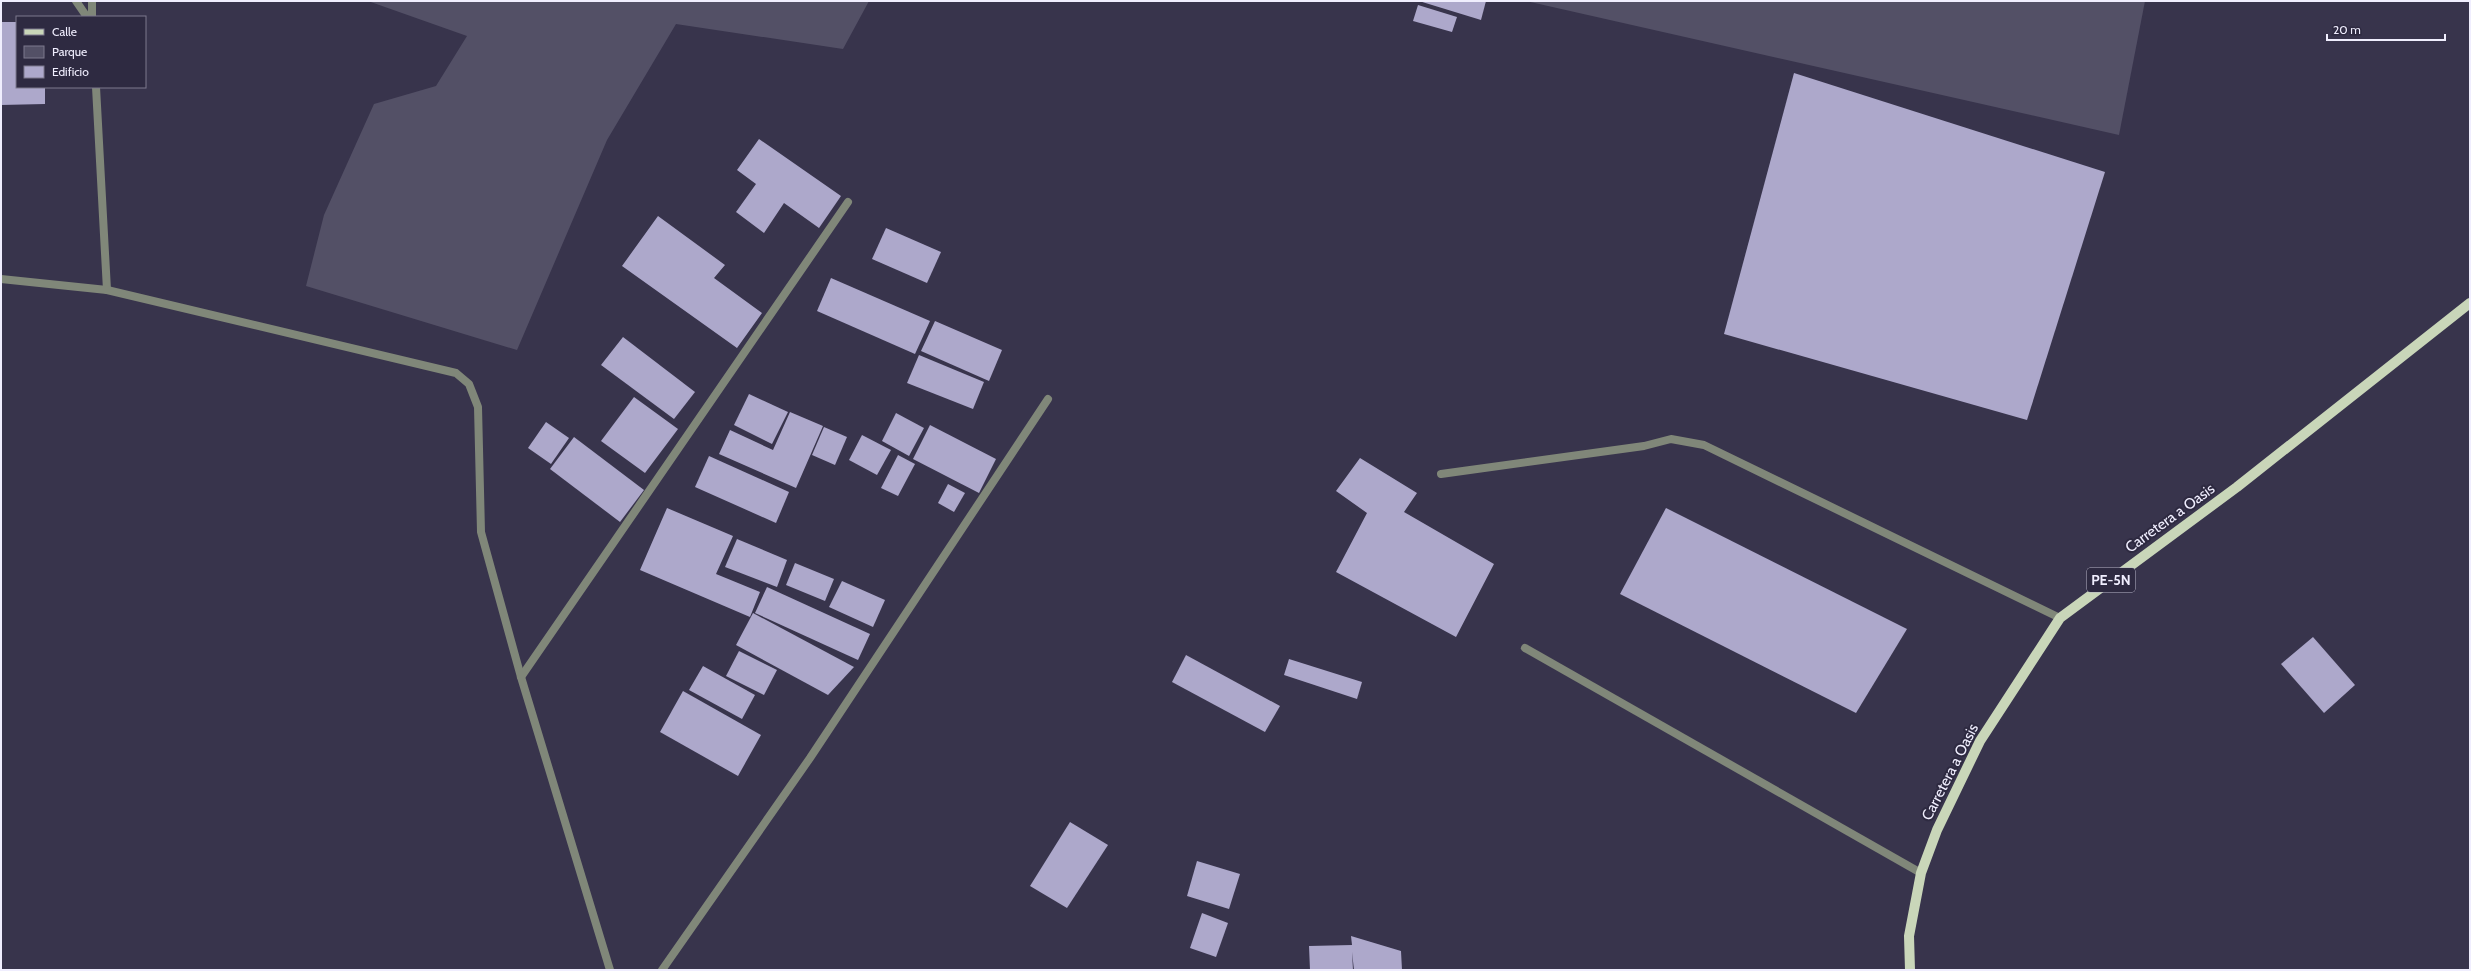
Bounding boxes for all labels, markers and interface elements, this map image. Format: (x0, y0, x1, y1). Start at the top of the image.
legend (16, 16, 146, 88)
scale bar (2327, 16, 2445, 42)
text: 20 m (2333, 22, 2361, 37)
text: Calle (52, 24, 77, 39)
text: Parque (52, 44, 87, 59)
text: Edificio (52, 64, 89, 79)
street label: Carretera a Oasis (2122, 480, 2218, 556)
road number: PE-5N (2087, 568, 2135, 592)
street label: Carretera a Oasis (1918, 721, 1982, 823)

